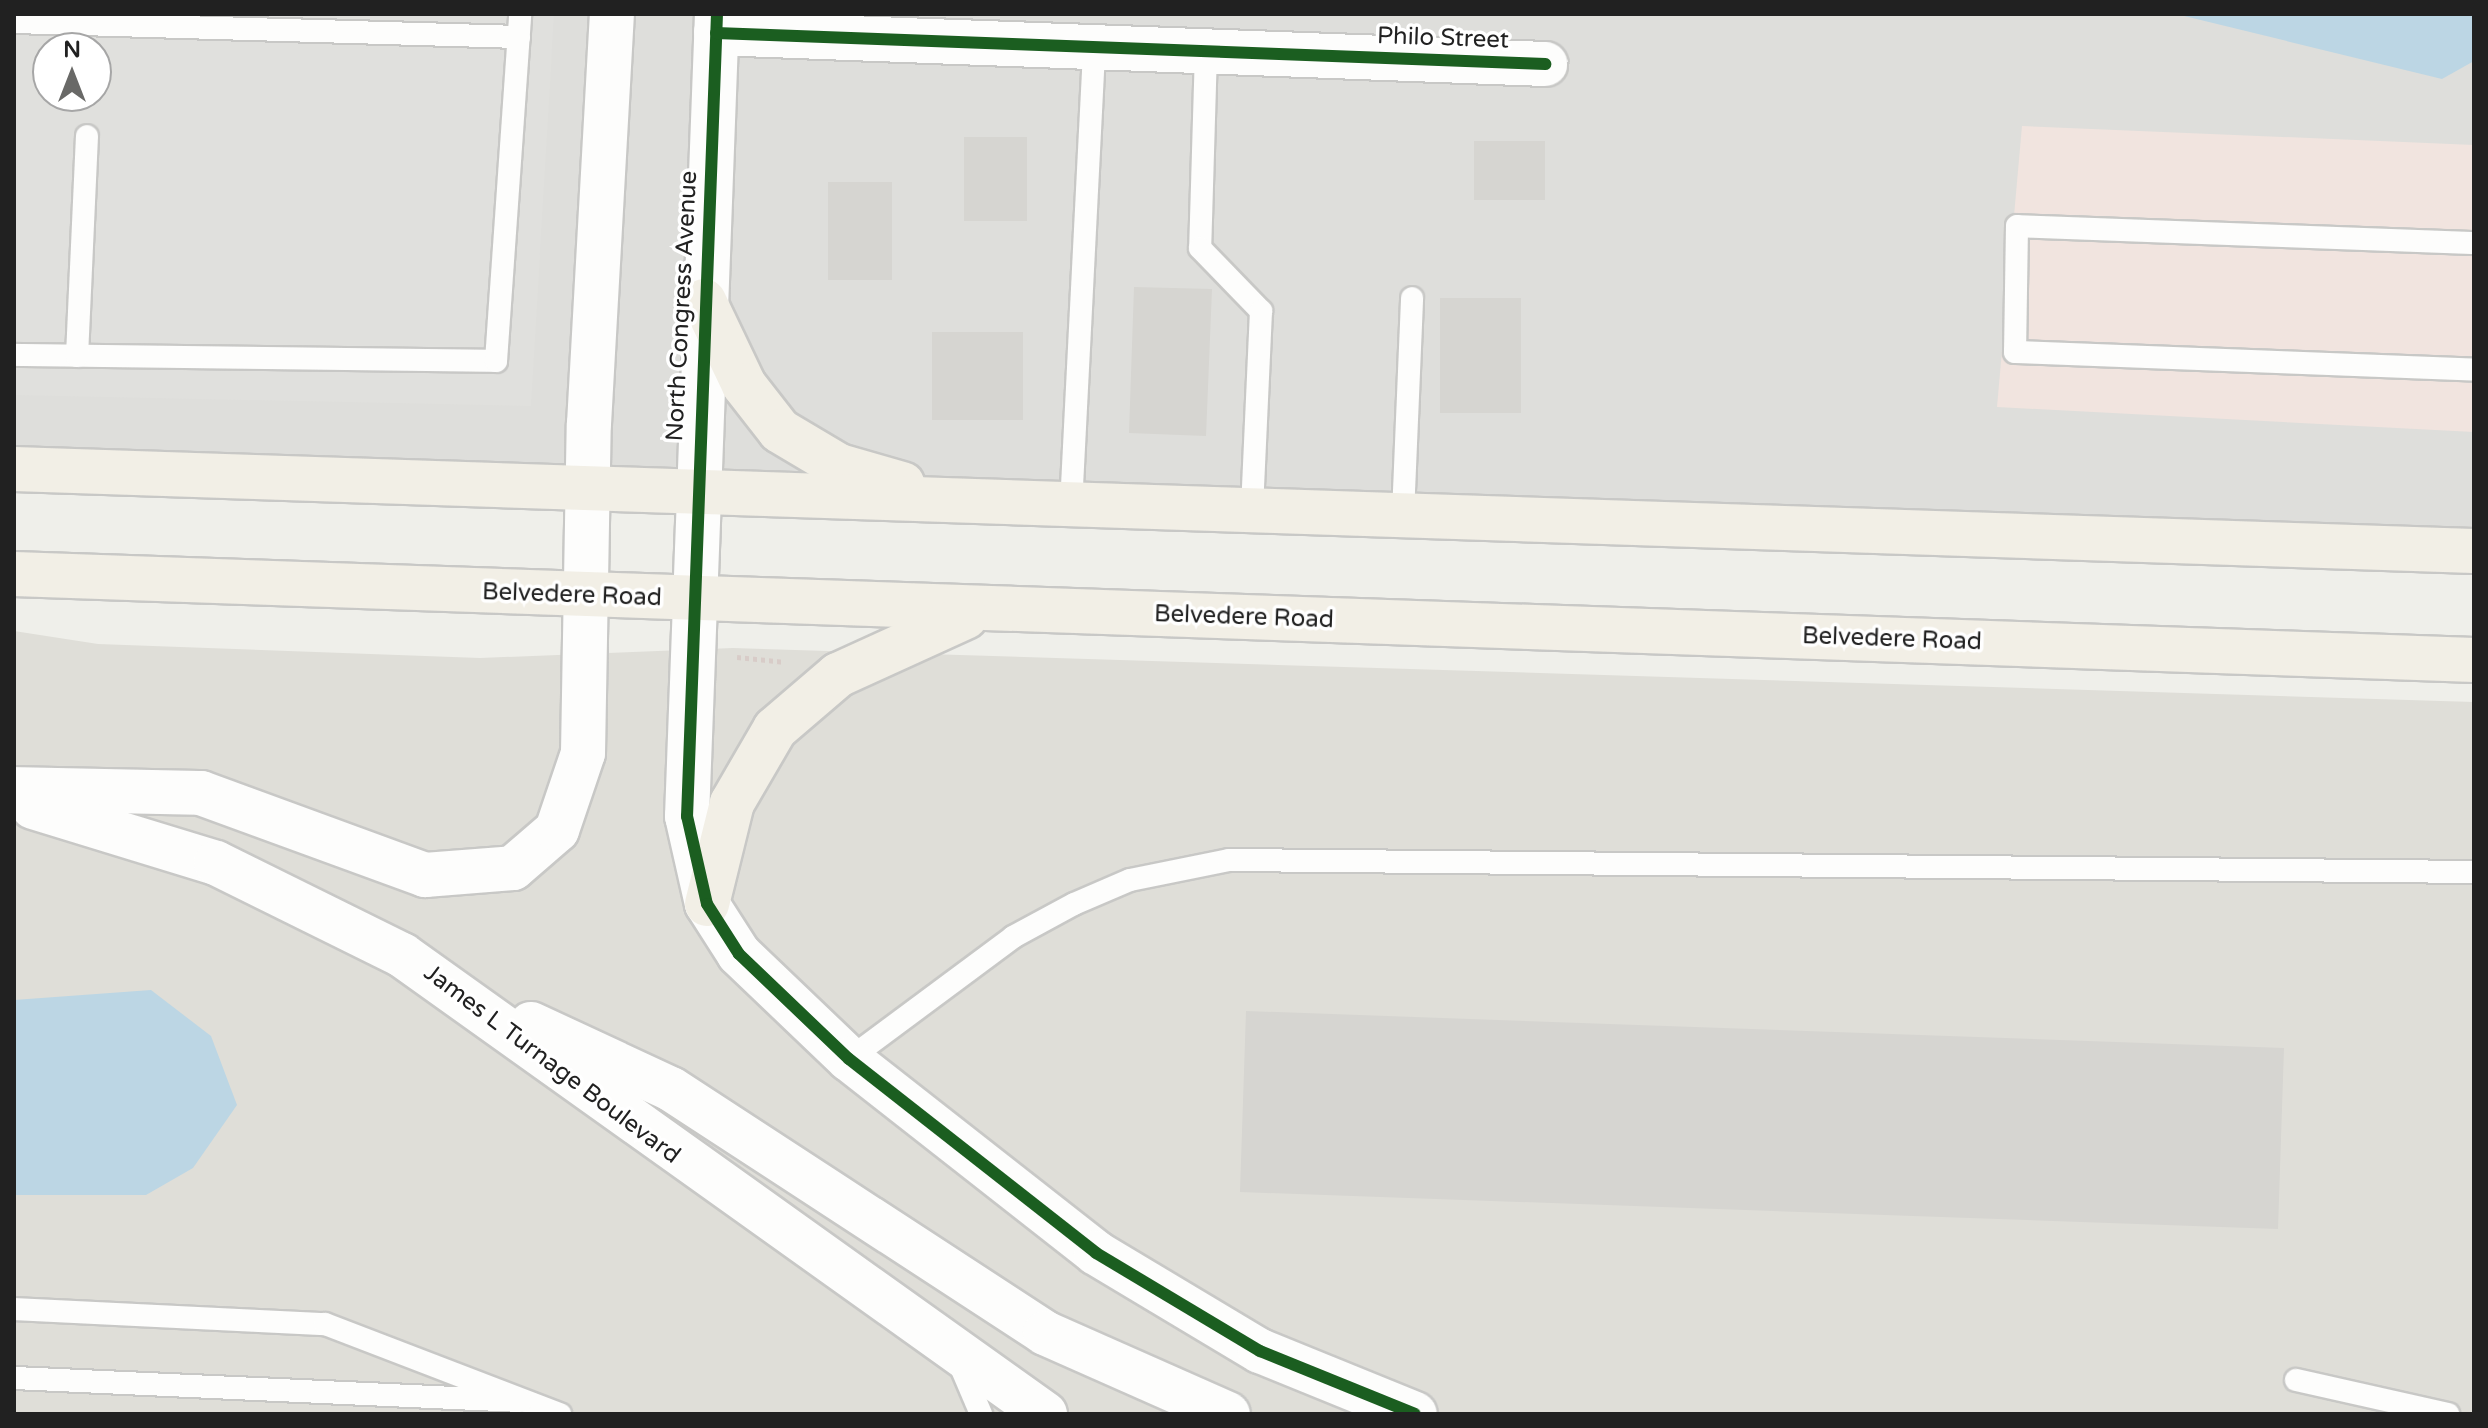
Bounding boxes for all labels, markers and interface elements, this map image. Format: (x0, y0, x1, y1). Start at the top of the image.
street label: Philo Street (1377, 21, 1509, 55)
north arrow (32, 32, 112, 112)
text: N (63, 37, 81, 63)
street label: North Congress Avenue (661, 170, 703, 442)
street label: Belvedere Road (482, 577, 662, 613)
street label: Belvedere Road (1154, 599, 1334, 635)
street label: Belvedere Road (1802, 621, 1982, 657)
street label: James L Turnage Boulevard (418, 958, 686, 1170)

